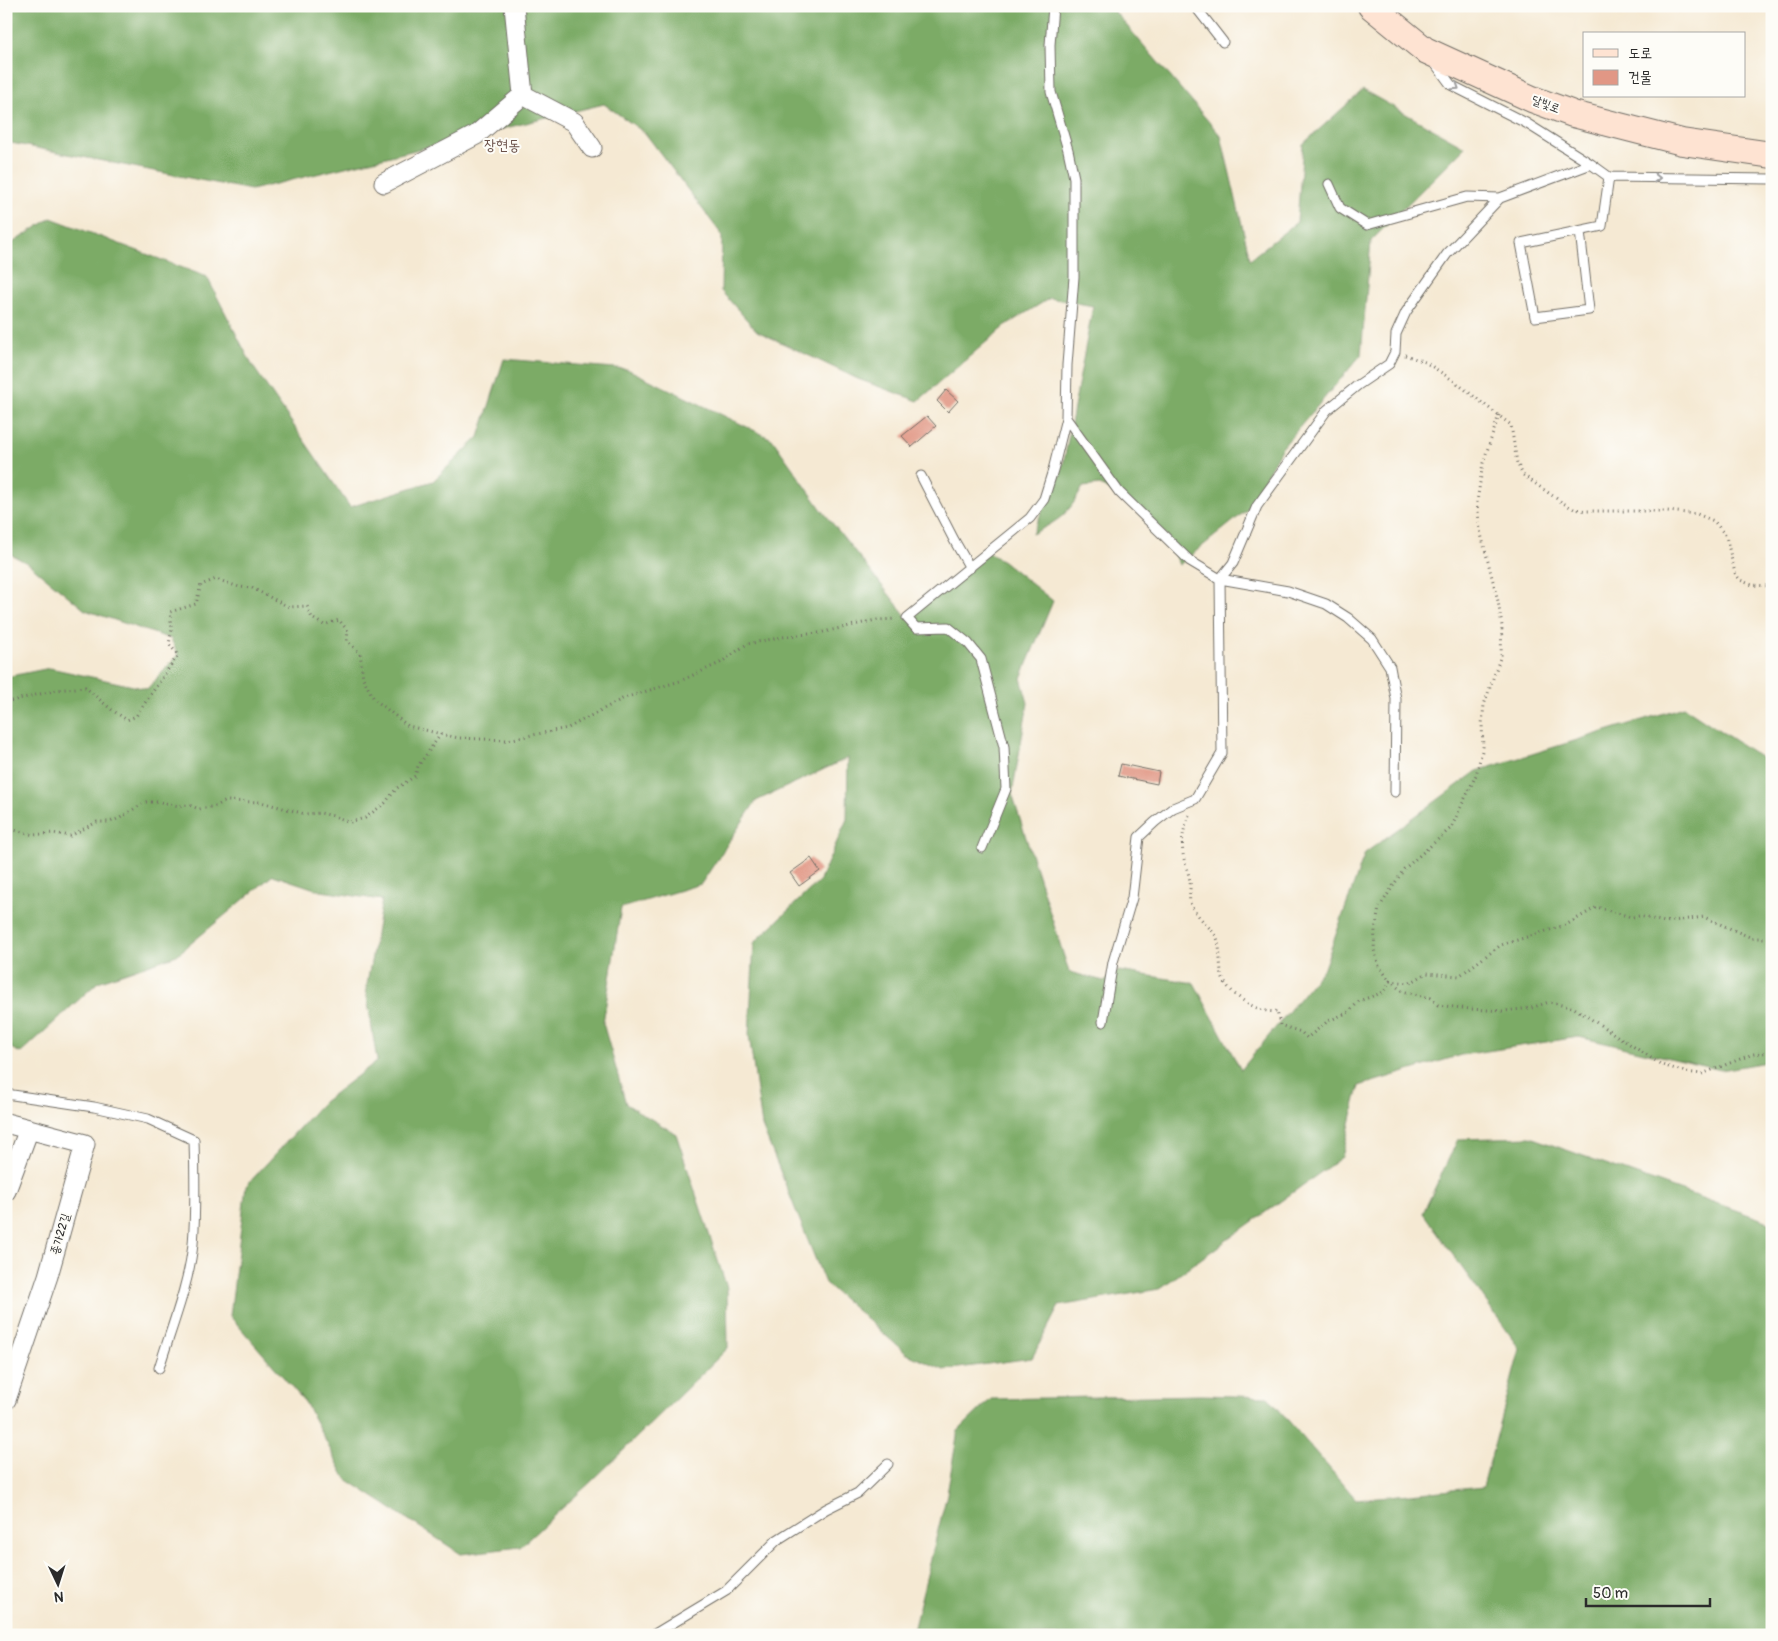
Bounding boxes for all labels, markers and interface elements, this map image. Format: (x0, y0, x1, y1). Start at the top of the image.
legend (1583, 32, 1746, 98)
text: 도로 (1628, 44, 1652, 63)
text: 건물 (1628, 68, 1652, 87)
one-way arrow (1450, 80, 1459, 90)
street label: 달빛로 (1530, 92, 1562, 117)
district label: 장현동 (484, 136, 520, 155)
one-way arrow (1654, 173, 1662, 183)
street label: 종가22길 (47, 1211, 74, 1257)
north arrow (32, 1558, 82, 1608)
scale bar (1586, 1576, 1709, 1608)
text: 50 m (1593, 1584, 1628, 1603)
text: N (54, 1588, 64, 1605)

